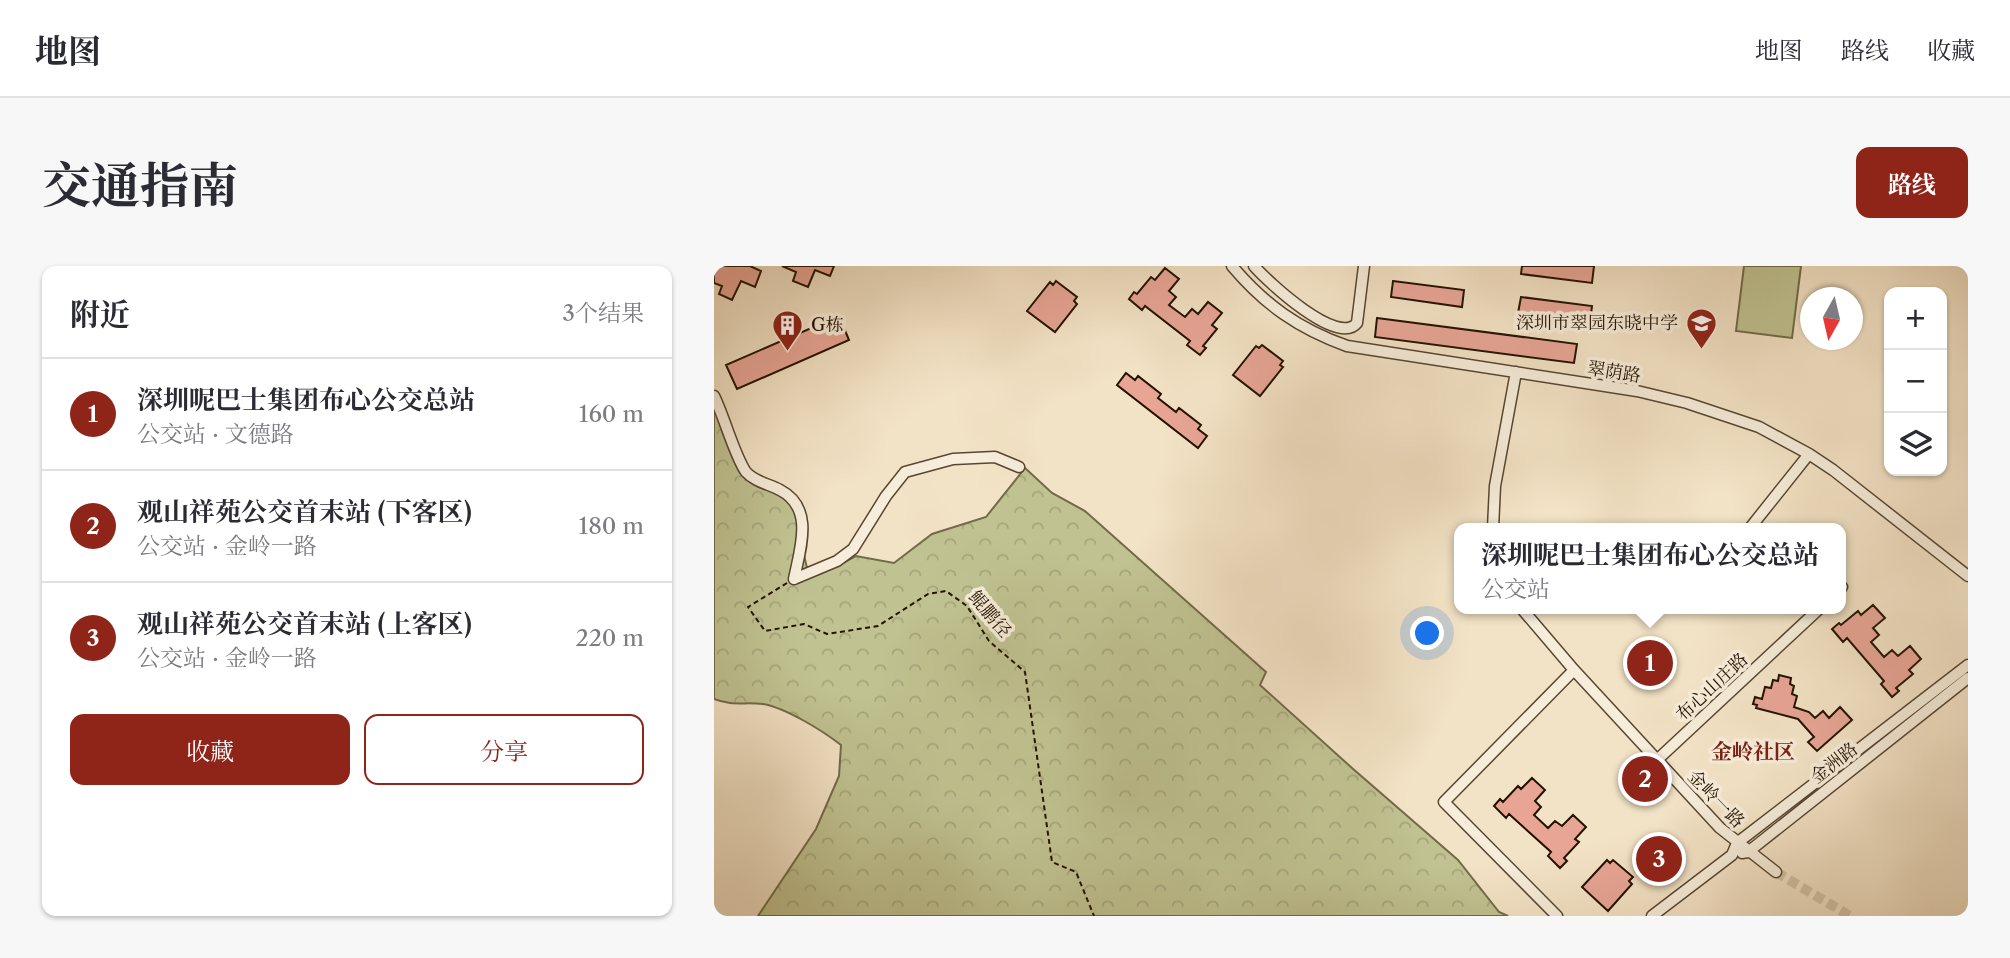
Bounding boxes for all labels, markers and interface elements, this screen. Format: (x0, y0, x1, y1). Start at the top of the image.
text: 地图 (35, 31, 101, 72)
text: 地图 (1755, 36, 1803, 65)
text: 路线 (1841, 36, 1889, 65)
text: 收藏 (1927, 36, 1975, 65)
button: 路线 (1856, 147, 1968, 218)
text: 交通指南 (42, 155, 238, 216)
north arrow (1800, 287, 1863, 350)
map controls (1884, 287, 1947, 476)
button: + (1884, 287, 1947, 350)
text: 附近 (70, 296, 130, 333)
text: 3个结果 (562, 299, 644, 327)
school or university icon: 深圳市翠园东晓中学 (1684, 306, 1718, 350)
building icon: G栋 (771, 308, 805, 352)
place label: 深圳市翠园东晓中学 (1516, 312, 1678, 334)
place label: G栋 (811, 314, 844, 336)
button: − (1884, 350, 1947, 413)
street label: 翠荫路 (1586, 357, 1642, 387)
text: 深圳呢巴士集团布心公交总站 (137, 384, 475, 416)
text: 1 (88, 400, 98, 428)
text: 160 m (579, 400, 644, 428)
button: layers (1884, 413, 1947, 476)
text: 公交站 · 文德路 (137, 420, 294, 448)
text: 观山祥苑公交首末站 (下客区) (137, 496, 472, 528)
text: 2 (86, 512, 100, 540)
text: 180 m (579, 512, 644, 540)
popup (1454, 523, 1846, 614)
text: 公交站 · 金岭一路 (137, 532, 317, 560)
text: 深圳呢巴士集团布心公交总站 (1481, 539, 1819, 571)
text: 公交站 (1481, 575, 1550, 603)
street label: 鲲鹏径 (964, 586, 1016, 642)
text: 观山祥苑公交首末站 (上客区) (137, 608, 472, 640)
your location (1410, 616, 1444, 650)
text: 3 (87, 624, 100, 652)
text: 220 m (575, 624, 644, 652)
pin: 1 (1627, 637, 1673, 689)
text: 公交站 · 金岭一路 (137, 644, 317, 672)
street label: 布心山庄路 (1672, 648, 1752, 726)
button: 收藏 (70, 714, 350, 785)
button: 分享 (364, 714, 644, 785)
street label: 金洲路 (1806, 738, 1862, 788)
district label: 金岭社区 (1711, 739, 1795, 764)
pin: 2 (1622, 753, 1668, 805)
street label: 金岭一路 (1683, 765, 1749, 833)
pin: 3 (1636, 833, 1682, 885)

